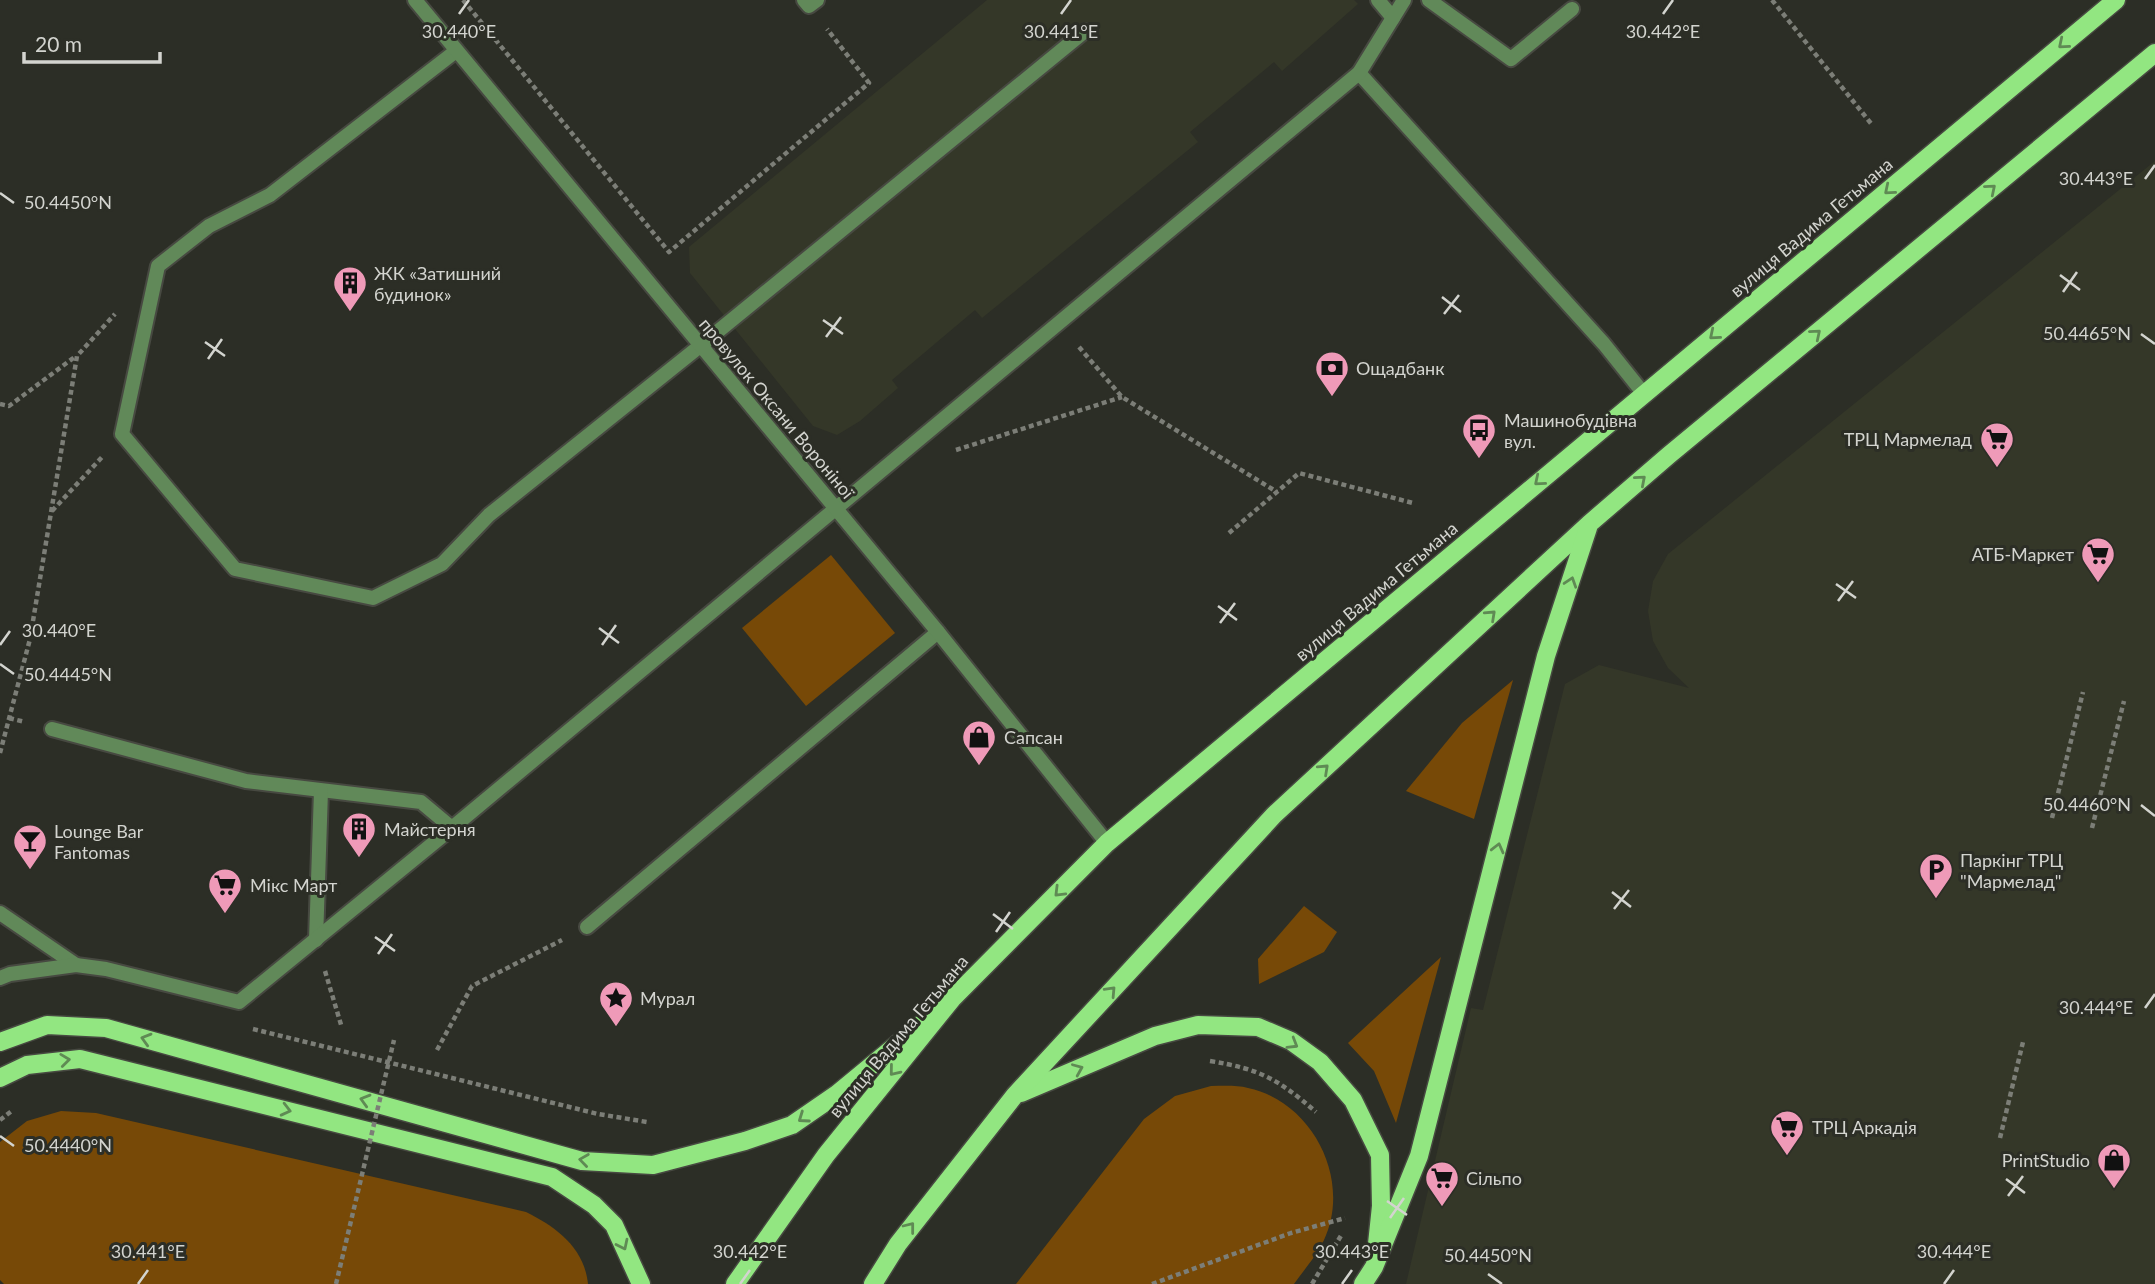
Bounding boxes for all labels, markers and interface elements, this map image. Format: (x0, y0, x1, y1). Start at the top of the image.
text: 30.440°E (422, 20, 496, 42)
text: 30.441°E (1024, 20, 1098, 42)
text: 30.442°E (1626, 20, 1700, 42)
scale bar (24, 21, 161, 65)
text: 20 m (35, 31, 82, 56)
one-way arrow (2059, 36, 2072, 48)
street label: вулиця Вадима Гетьмана (1725, 153, 1897, 301)
text: 30.443°E (2059, 167, 2133, 189)
one-way arrow (1884, 181, 1896, 194)
one-way arrow (1982, 185, 1995, 197)
text: 50.4450°N (24, 191, 112, 213)
place label: ЖК «Затишний будинок» (374, 262, 501, 305)
building icon: ЖК «Затишний будинок» (331, 264, 369, 313)
street label: провулок Оксани Вороніної (695, 313, 860, 503)
text: 50.4465°N (2043, 322, 2131, 344)
one-way arrow (1709, 327, 1722, 339)
one-way arrow (1807, 330, 1820, 342)
bank icon: Ощадбанк (1313, 349, 1351, 398)
place label: Ощадбанк (1356, 357, 1445, 379)
place label: Машинобудівна вул. (1504, 409, 1637, 452)
bus stop icon: Машинобудівна вул. (1460, 411, 1498, 460)
supermarket icon: ТРЦ Мармелад (1978, 420, 2016, 469)
place label: ТРЦ Мармелад (1844, 428, 1972, 450)
one-way arrow (1535, 473, 1548, 485)
one-way arrow (1633, 476, 1646, 488)
street label: вулиця Вадима Гетьмана (1290, 517, 1462, 665)
supermarket icon: АТБ-Маркет (2079, 535, 2117, 584)
place label: АТБ-Маркет (1972, 543, 2074, 565)
one-way arrow (1562, 576, 1577, 588)
one-way arrow (1483, 611, 1496, 623)
text: 30.440°E (22, 619, 96, 641)
text: 50.4445°N (24, 663, 112, 685)
shop icon: Сапсан (960, 718, 998, 767)
place label: Сапсан (1004, 726, 1063, 748)
one-way arrow (1316, 765, 1329, 778)
text: 50.4460°N (2043, 793, 2131, 815)
building icon: Майстерня (340, 810, 378, 859)
place label: Майстерня (384, 818, 476, 840)
place label: Lounge Bar Fantomas (54, 820, 144, 863)
bar icon: Lounge Bar Fantomas (11, 822, 49, 871)
one-way arrow (1490, 843, 1504, 855)
place label: Паркінг ТРЦ "Мармелад" (1960, 849, 2063, 892)
parking icon: Паркінг ТРЦ "Мармелад" (1917, 851, 1955, 900)
supermarket icon: Мікс Март (206, 866, 244, 915)
place label: Мікс Март (250, 874, 337, 896)
one-way arrow (1054, 883, 1067, 896)
street label: вулиця Вадима Гетьмана (824, 950, 972, 1122)
place icon: Мурал (597, 979, 635, 1028)
one-way arrow (1103, 986, 1116, 999)
place label: Мурал (640, 987, 695, 1009)
text: 30.444°E (2059, 996, 2133, 1018)
one-way arrow (140, 1033, 152, 1047)
one-way arrow (1286, 1036, 1299, 1049)
one-way arrow (59, 1053, 71, 1068)
one-way arrow (890, 1062, 902, 1075)
one-way arrow (1071, 1063, 1083, 1077)
one-way arrow (359, 1094, 371, 1109)
one-way arrow (280, 1102, 292, 1116)
supermarket icon: ТРЦ Аркадія (1768, 1108, 1806, 1157)
one-way arrow (798, 1110, 811, 1122)
place label: ТРЦ Аркадія (1812, 1116, 1917, 1138)
text: 50.4440°N (24, 1134, 112, 1156)
shop icon: PrintStudio (2095, 1141, 2133, 1190)
place label: PrintStudio (2002, 1149, 2090, 1171)
one-way arrow (578, 1153, 590, 1168)
supermarket icon: Сільпо (1423, 1159, 1461, 1208)
place label: Сільпо (1466, 1167, 1522, 1189)
one-way arrow (902, 1223, 915, 1235)
one-way arrow (615, 1238, 629, 1250)
text: 30.441°E (111, 1240, 185, 1262)
text: 30.442°E (713, 1240, 787, 1262)
text: 30.443°E (1315, 1240, 1389, 1262)
text: 30.444°E (1917, 1240, 1991, 1262)
text: 50.4450°N (1444, 1244, 1532, 1266)

